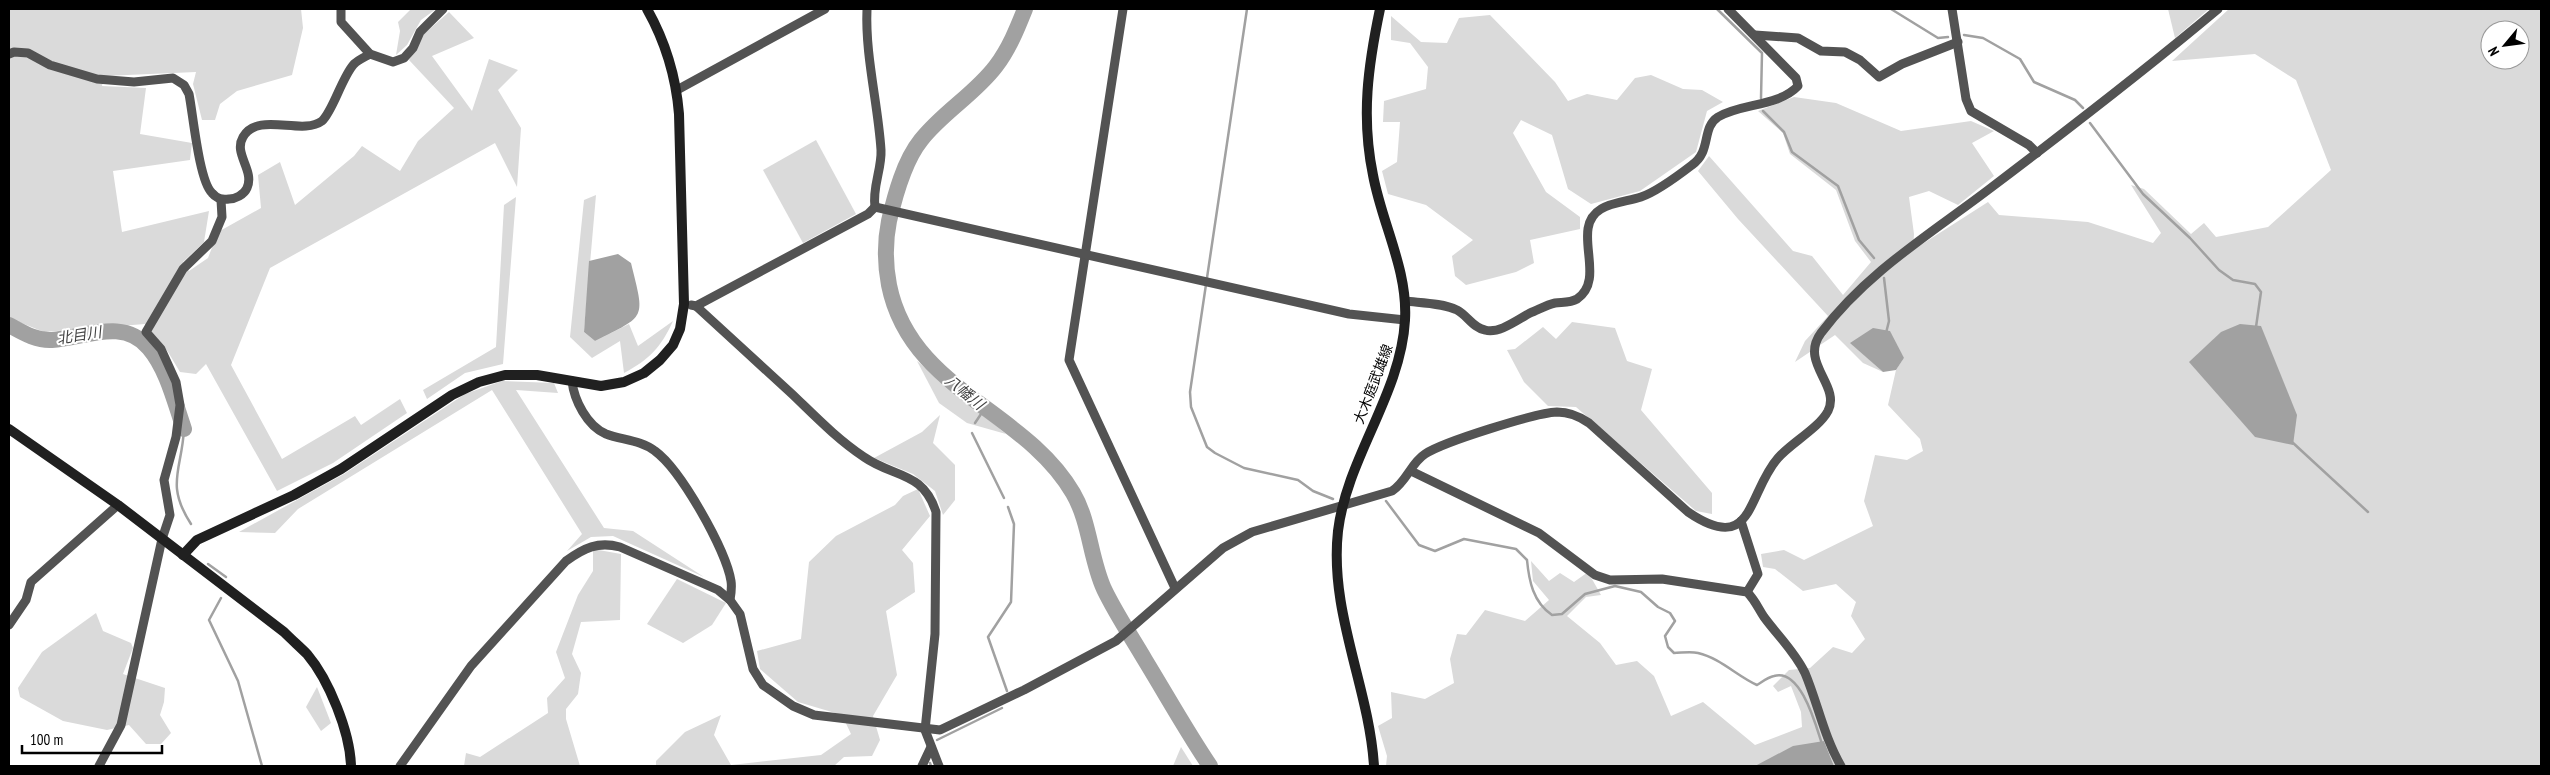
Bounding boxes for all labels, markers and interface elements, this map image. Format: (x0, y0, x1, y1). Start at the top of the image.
north arrow (2480, 20, 2530, 70)
text: N (2484, 44, 2503, 59)
water label: 北目川 (55, 322, 105, 348)
street label: 大木庭武雄線 (1350, 342, 1396, 426)
water label: 八幡川 (942, 370, 990, 415)
scale bar (22, 722, 162, 754)
text: 100 m (30, 730, 63, 749)

